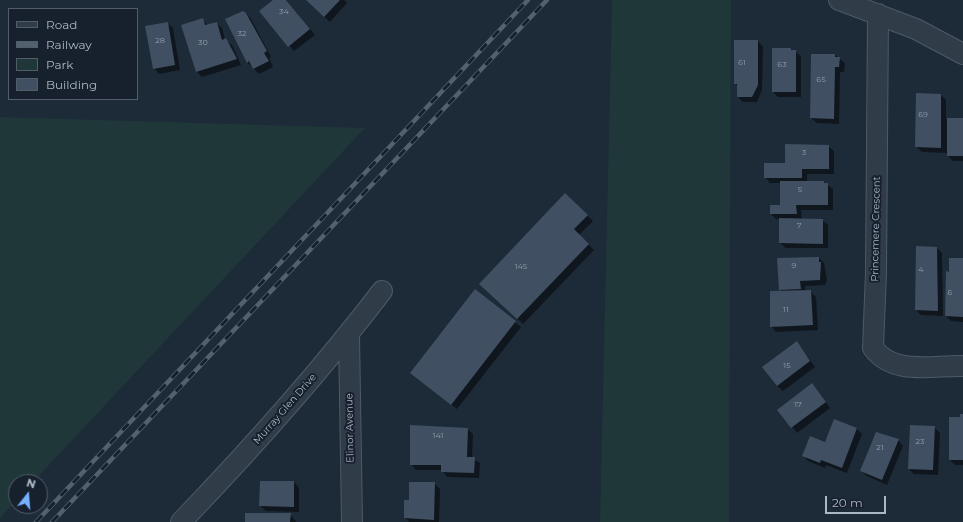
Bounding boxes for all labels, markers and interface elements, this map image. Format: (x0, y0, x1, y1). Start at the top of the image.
house number: 34 (279, 7, 289, 17)
legend (8, 8, 138, 100)
text: Road (46, 17, 77, 32)
house number: 32 (237, 29, 247, 39)
house number: 28 (155, 36, 165, 46)
text: Railway (46, 37, 92, 52)
house number: 30 (198, 38, 208, 48)
text: Park (46, 57, 73, 72)
house number: 61 (738, 58, 746, 68)
house number: 63 (777, 60, 787, 70)
house number: 65 (816, 75, 826, 85)
text: Building (46, 77, 97, 92)
house number: 69 (918, 110, 928, 120)
house number: 3 (802, 148, 806, 158)
street label: Princemere Crescent (869, 176, 883, 282)
house number: 5 (798, 185, 802, 195)
house number: 7 (797, 221, 801, 231)
house number: 9 (792, 261, 796, 271)
house number: 145 (515, 262, 527, 272)
house number: 4 (918, 265, 924, 275)
house number: 6 (948, 288, 952, 298)
house number: 11 (783, 305, 789, 315)
house number: 15 (783, 361, 791, 371)
street label: Murray Glen Drive (251, 371, 319, 447)
street label: Elinor Avenue (343, 393, 357, 463)
house number: 17 (794, 400, 802, 410)
house number: 141 (433, 431, 443, 441)
house number: 23 (915, 437, 925, 447)
house number: 21 (876, 443, 884, 453)
north arrow (8, 474, 48, 514)
text: N (25, 475, 38, 491)
scale bar (827, 488, 888, 514)
text: 20 m (832, 495, 863, 510)

